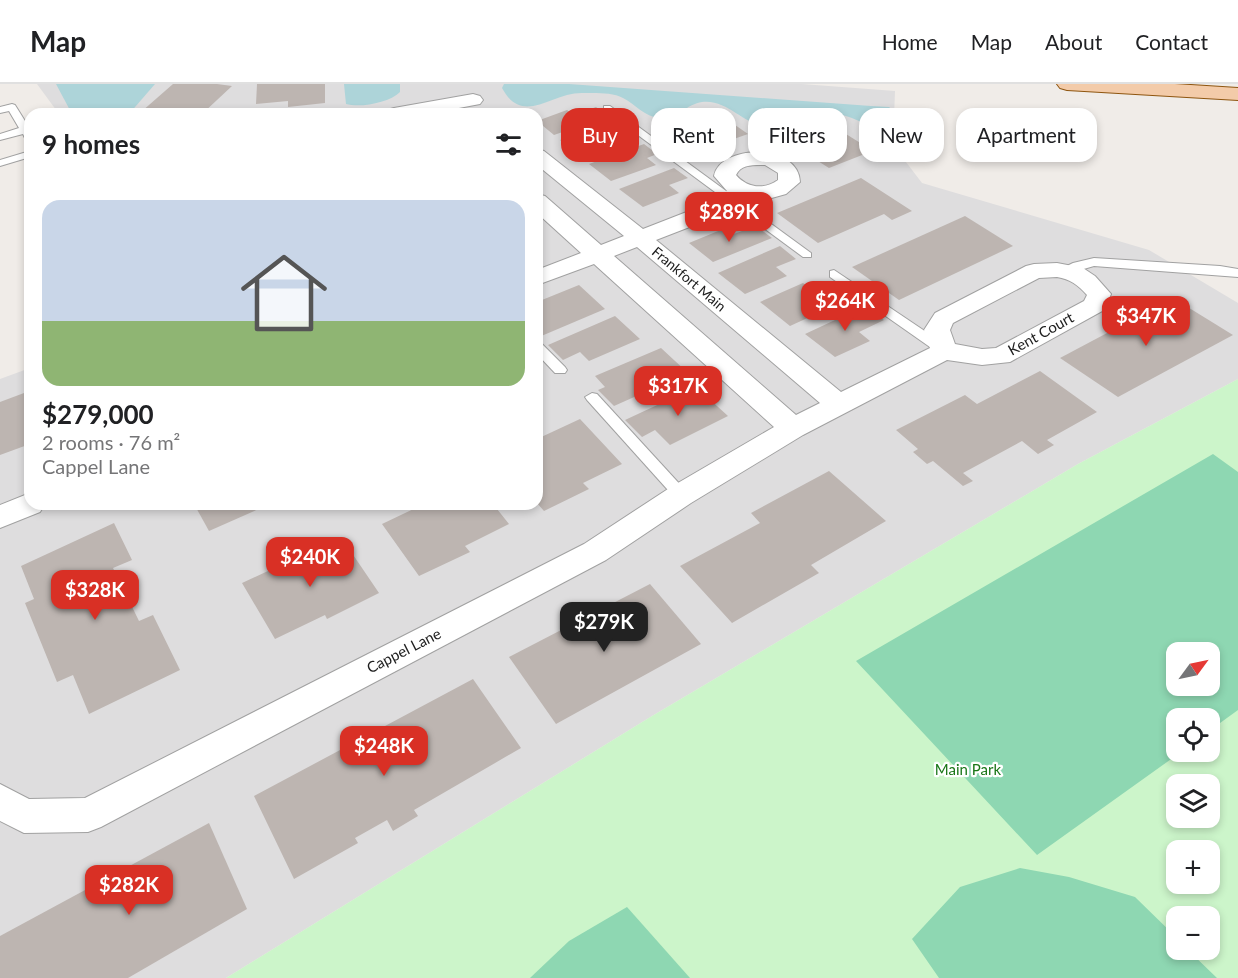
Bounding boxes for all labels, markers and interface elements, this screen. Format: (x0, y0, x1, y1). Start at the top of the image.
text: Map (30, 24, 86, 58)
text: Home (882, 29, 938, 54)
text: Map (971, 29, 1012, 54)
text: About (1045, 29, 1102, 54)
text: Contact (1135, 29, 1208, 54)
chip: Buy (561, 108, 639, 162)
chip: Rent (651, 108, 736, 162)
chip: Filters (748, 108, 847, 162)
chip: New (859, 108, 944, 162)
chip: Apartment (956, 108, 1097, 162)
text: 9 homes (42, 128, 140, 160)
icon: filters (492, 128, 525, 161)
pin: $289K (687, 192, 771, 243)
text: $289K (699, 199, 759, 223)
icon: home (230, 239, 338, 347)
street label: Frankfort Main (649, 243, 730, 315)
pin: $264K (803, 281, 887, 332)
text: $264K (815, 288, 875, 312)
pin: $347K (1104, 296, 1188, 347)
text: $347K (1116, 303, 1176, 327)
street label: Kent Court (1005, 307, 1077, 359)
pin: $317K (636, 366, 720, 417)
text: $317K (648, 373, 708, 397)
text: $279,000 (42, 398, 154, 430)
text: 2 rooms · 76 m² (42, 430, 180, 454)
text: Cappel Lane (42, 454, 150, 478)
pin: $240K (268, 537, 352, 588)
text: $240K (280, 544, 340, 568)
pin: $328K (53, 570, 137, 621)
text: $328K (65, 577, 125, 601)
pin: $279K (562, 602, 646, 653)
text: $279K (574, 609, 634, 633)
street label: Cappel Lane (363, 624, 444, 677)
north arrow (1166, 642, 1220, 696)
map controls (1166, 642, 1220, 960)
button: locate (1166, 708, 1220, 762)
pin: $248K (342, 726, 426, 777)
text: $248K (354, 733, 414, 757)
park label: Main Park (935, 760, 1002, 778)
button: layers (1166, 774, 1220, 828)
button: + (1166, 840, 1220, 894)
pin: $282K (87, 865, 171, 916)
text: $282K (99, 872, 159, 896)
button: − (1166, 906, 1220, 960)

